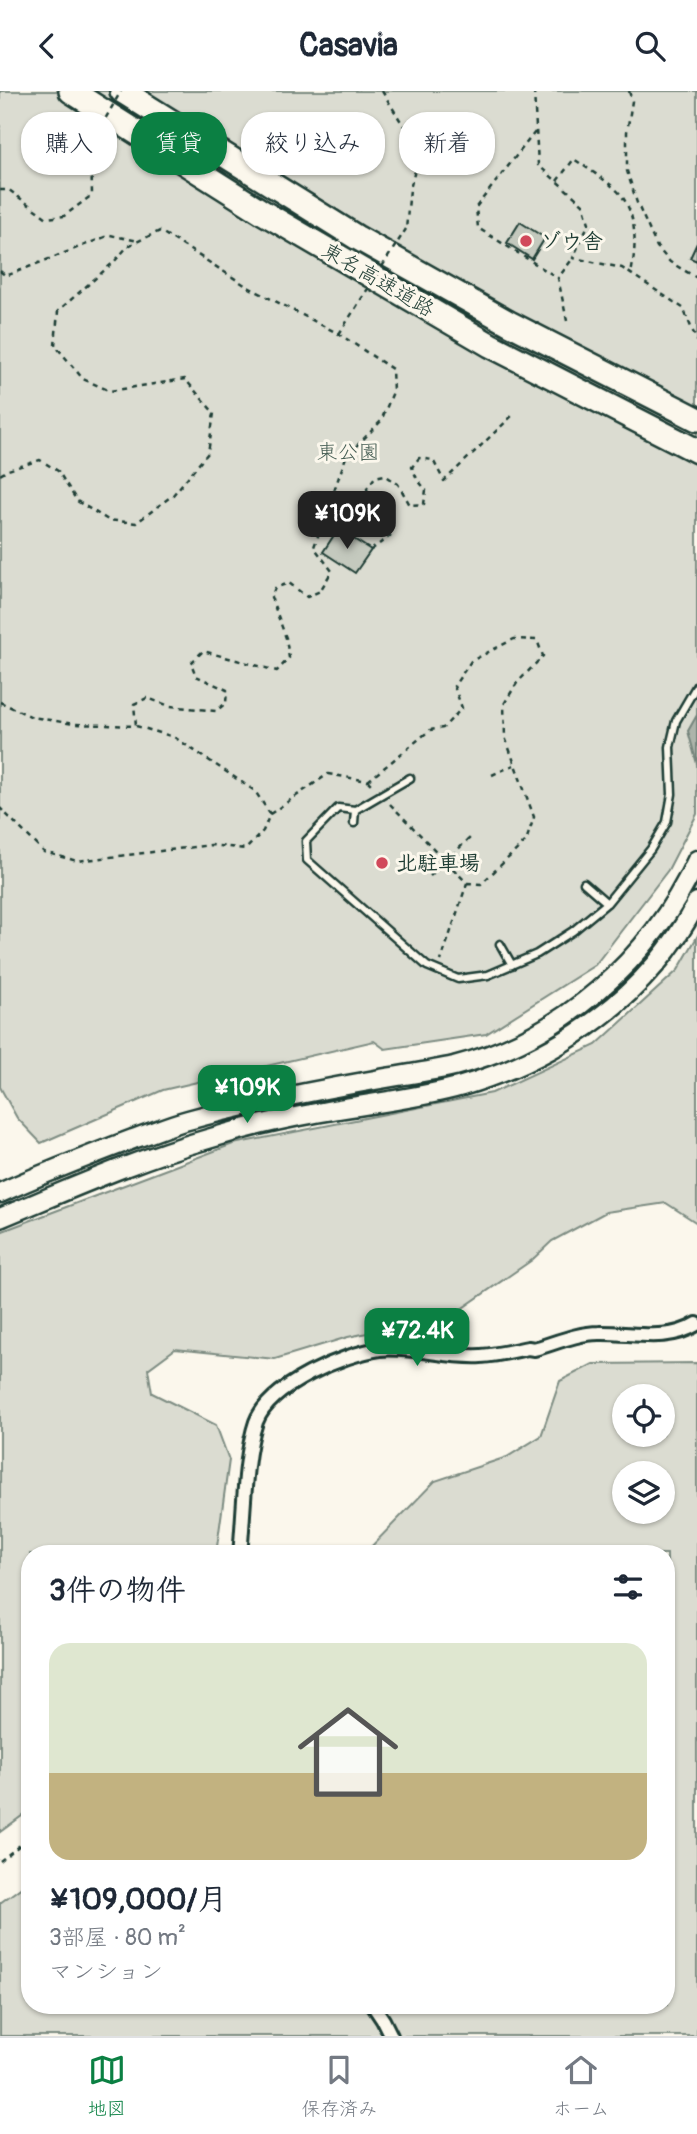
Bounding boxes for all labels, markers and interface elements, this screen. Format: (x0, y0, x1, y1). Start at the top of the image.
text: Casavia (299, 26, 398, 66)
icon: back (28, 27, 66, 65)
icon: search (631, 27, 669, 65)
chip: 購入 (21, 112, 117, 175)
chip: 賃貸 (131, 112, 227, 175)
chip: 絞り込み (241, 112, 385, 175)
chip: 新着 (399, 112, 495, 175)
place label: ゾウ舎 (540, 228, 603, 255)
marker: ゾウ舎 (518, 233, 534, 249)
street label: 東名高速道路 (317, 237, 439, 323)
park label: 東公園 (317, 439, 380, 466)
pin: ¥109K (298, 491, 396, 551)
text: ¥109K (314, 499, 380, 528)
place label: 北駐車場 (396, 850, 480, 877)
marker: 北駐車場 (374, 855, 390, 871)
pin: ¥109K (198, 1065, 296, 1125)
text: ¥109K (214, 1073, 280, 1102)
pin: ¥72.4K (360, 1309, 474, 1368)
text: ¥72.4K (380, 1316, 454, 1345)
map controls (612, 1384, 675, 1524)
button: locate (612, 1384, 675, 1447)
button: layers (612, 1461, 675, 1524)
icon: filters (609, 1568, 647, 1606)
text: 3件の物件 (49, 1572, 186, 1609)
icon: home (285, 1689, 411, 1815)
text: ¥109,000/月 (49, 1881, 227, 1918)
text: 3部屋 · 80 m² (49, 1923, 186, 1952)
text: マンション (49, 1957, 163, 1986)
tab: 地図 (88, 2051, 126, 2121)
tab: 保存済み (301, 2051, 377, 2121)
tab: ホーム (553, 2051, 609, 2121)

